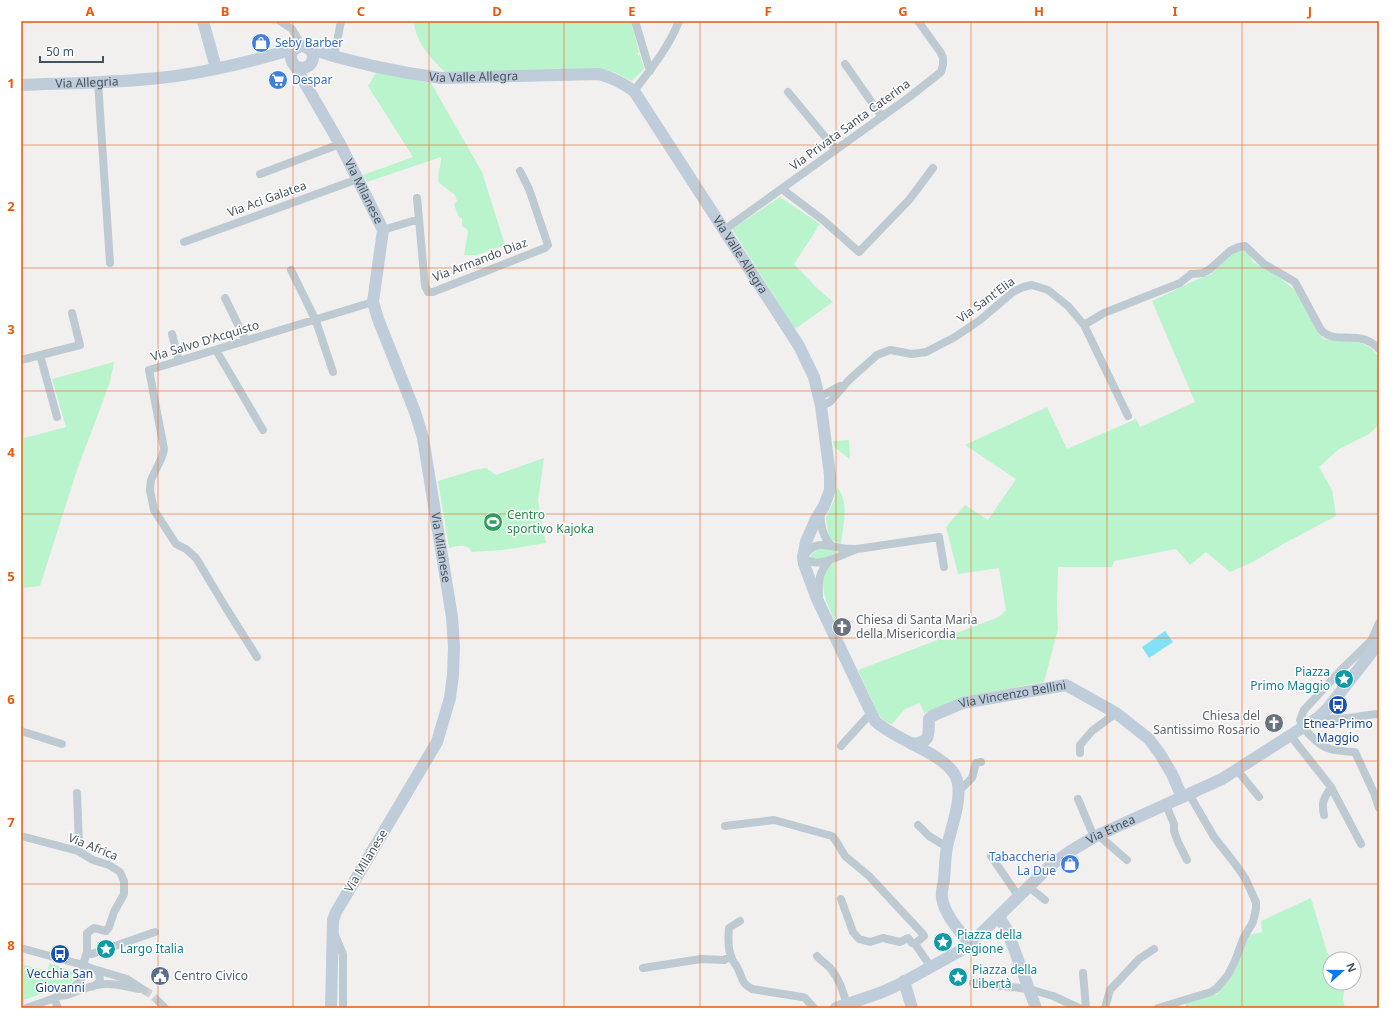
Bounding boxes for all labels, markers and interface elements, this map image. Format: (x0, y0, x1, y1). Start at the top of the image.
text: A (86, 2, 95, 20)
text: B (221, 2, 229, 20)
text: C (357, 2, 365, 20)
text: D (492, 2, 502, 20)
text: E (628, 2, 636, 20)
text: F (764, 2, 772, 20)
text: G (898, 2, 908, 20)
text: H (1034, 2, 1044, 20)
text: I (1172, 2, 1178, 20)
text: J (1307, 2, 1312, 20)
shop icon: Seby Barber (250, 32, 272, 54)
place label: Seby Barber (275, 34, 343, 51)
scale bar (40, 38, 103, 64)
text: 50 m (46, 43, 74, 60)
street label: Via Valle Allegra (428, 67, 518, 86)
supermarket icon: Despar (267, 69, 289, 91)
place label: Despar (292, 71, 332, 88)
street label: Via Allegria (55, 72, 119, 92)
text: 1 (7, 74, 15, 92)
street label: Via Privata Santa Caterina (786, 75, 913, 174)
street label: Via Milanese (341, 156, 388, 227)
street label: Via Aci Galatea (225, 176, 309, 221)
text: 2 (7, 197, 15, 215)
street label: Via Valle Allegra (709, 213, 772, 297)
street label: Via Armando Diaz (430, 234, 530, 285)
street label: Via Sant'Elia (953, 273, 1018, 326)
street label: Via Salvo D'Acquisto (149, 316, 261, 365)
text: 3 (7, 320, 15, 338)
text: 4 (7, 443, 15, 461)
place label: Centro sportivo Kajoka (507, 506, 594, 537)
street label: Via Milanese (427, 511, 455, 584)
sports icon: Centro sportivo Kajoka (482, 511, 504, 533)
text: 5 (7, 567, 15, 585)
place label: Chiesa di Santa Maria della Misericordia (856, 611, 977, 642)
church icon: Chiesa di Santa Maria della Misericordia (831, 616, 853, 638)
place label: Piazza Primo Maggio (1250, 663, 1330, 694)
place icon: Piazza Primo Maggio (1333, 668, 1355, 690)
street label: Via Vincenzo Bellini (956, 676, 1067, 712)
text: 6 (7, 690, 15, 708)
bus stop icon: Etnea-Primo Maggio (1327, 694, 1349, 716)
place label: Chiesa del Santissimo Rosario (1153, 707, 1260, 738)
church icon: Chiesa del Santissimo Rosario (1263, 712, 1285, 734)
place label: Etnea-Primo Maggio (1303, 715, 1373, 746)
street label: Via Etnea (1083, 810, 1138, 848)
text: 7 (7, 813, 15, 831)
street label: Via Milanese (340, 826, 391, 895)
street label: Via Africa (66, 829, 121, 864)
place label: Tabaccheria La Due (989, 848, 1056, 879)
shop icon: Tabaccheria La Due (1059, 853, 1081, 875)
place label: Piazza della Regione (957, 926, 1022, 957)
place icon: Piazza della Regione (932, 931, 954, 953)
text: 8 (7, 936, 15, 954)
place icon: Largo Italia (95, 938, 117, 960)
place label: Largo Italia (120, 940, 184, 957)
bus stop icon: Vecchia San Giovanni (49, 943, 71, 965)
north arrow (1322, 951, 1362, 991)
text: N (1343, 960, 1360, 974)
place label: Piazza della Libertà (972, 961, 1037, 992)
place label: Vecchia San Giovanni (27, 965, 93, 996)
public building icon: Centro Civico (149, 965, 171, 987)
place icon: Piazza della Libertà (947, 966, 969, 988)
place label: Centro Civico (174, 967, 248, 984)

